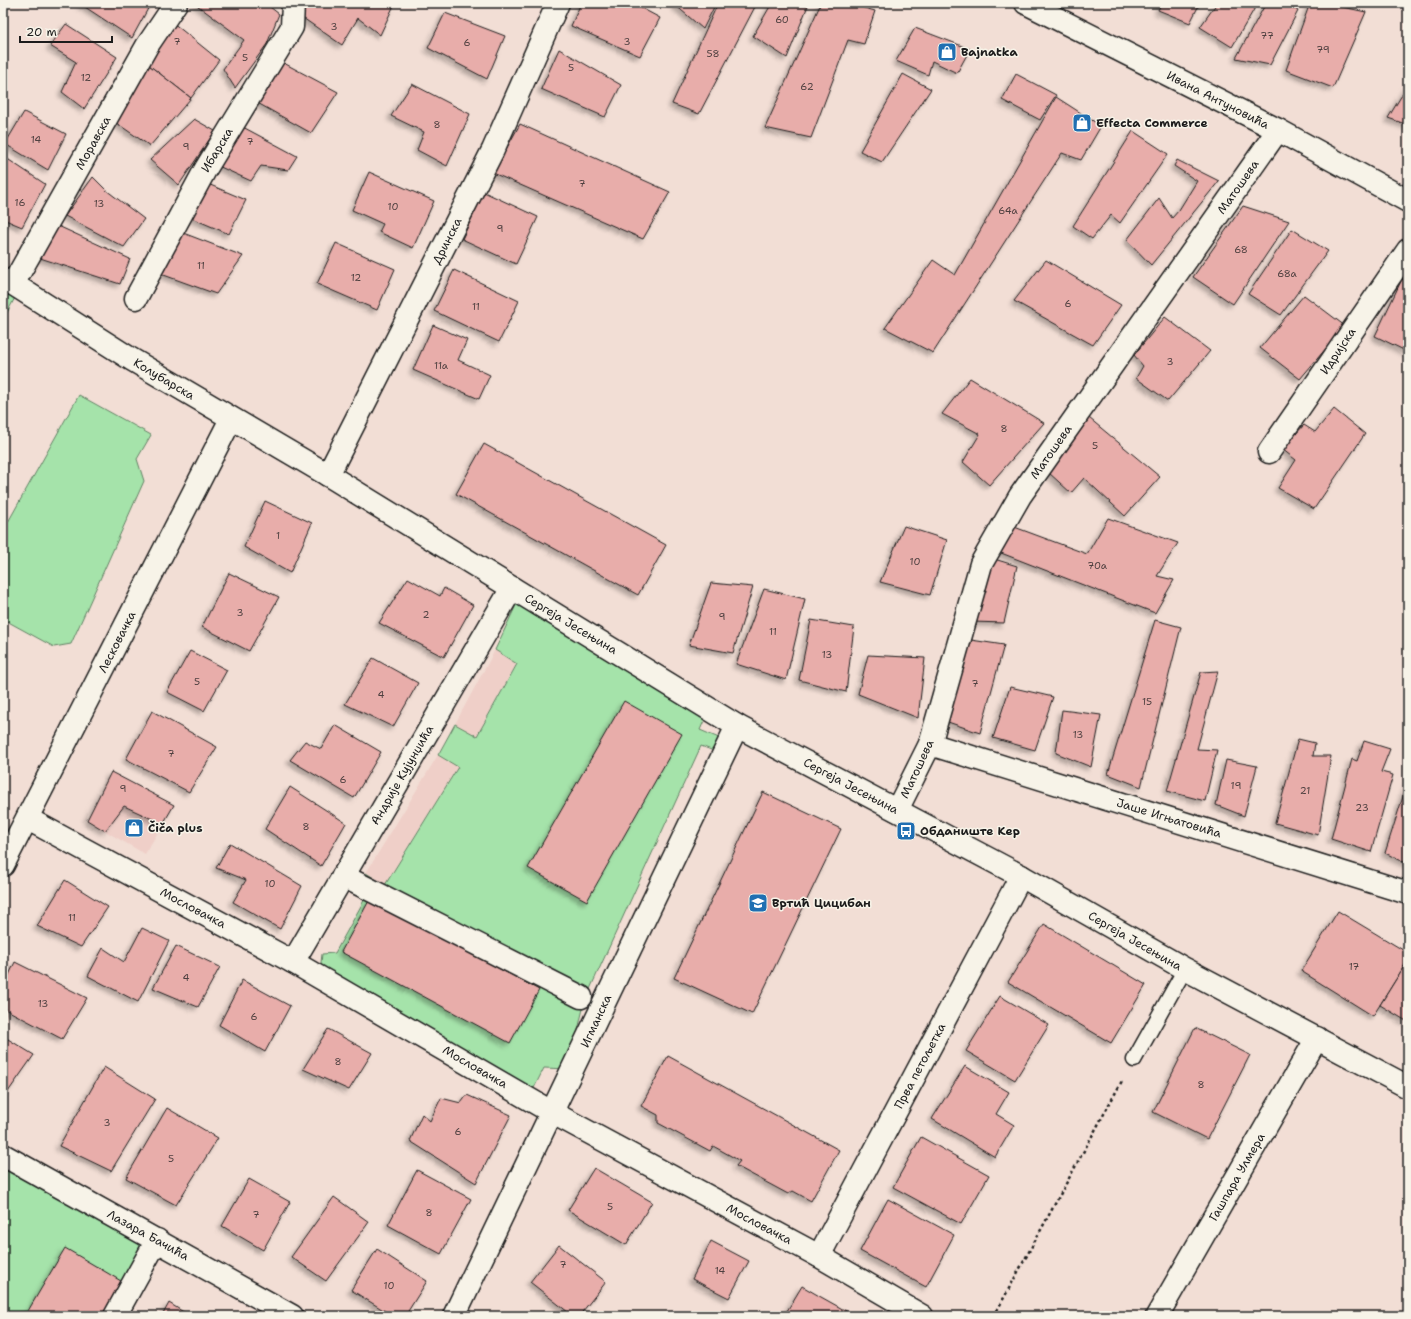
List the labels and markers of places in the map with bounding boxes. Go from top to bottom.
shop icon: Bajnatka [936,41,958,63]
place label: Bajnatka [961,44,1018,60]
shop icon: Effecta Commerce [1071,112,1093,134]
place label: Effecta Commerce [1096,115,1208,131]
shop icon: Čiča plus [123,817,145,839]
place label: Čiča plus [148,820,202,836]
bus stop icon: Обданиште Кер [895,820,917,842]
place label: Обданиште Кер [920,823,1020,839]
school or university icon: Вртић Цицибан [747,892,769,914]
place label: Вртић Цицибан [772,895,871,911]

